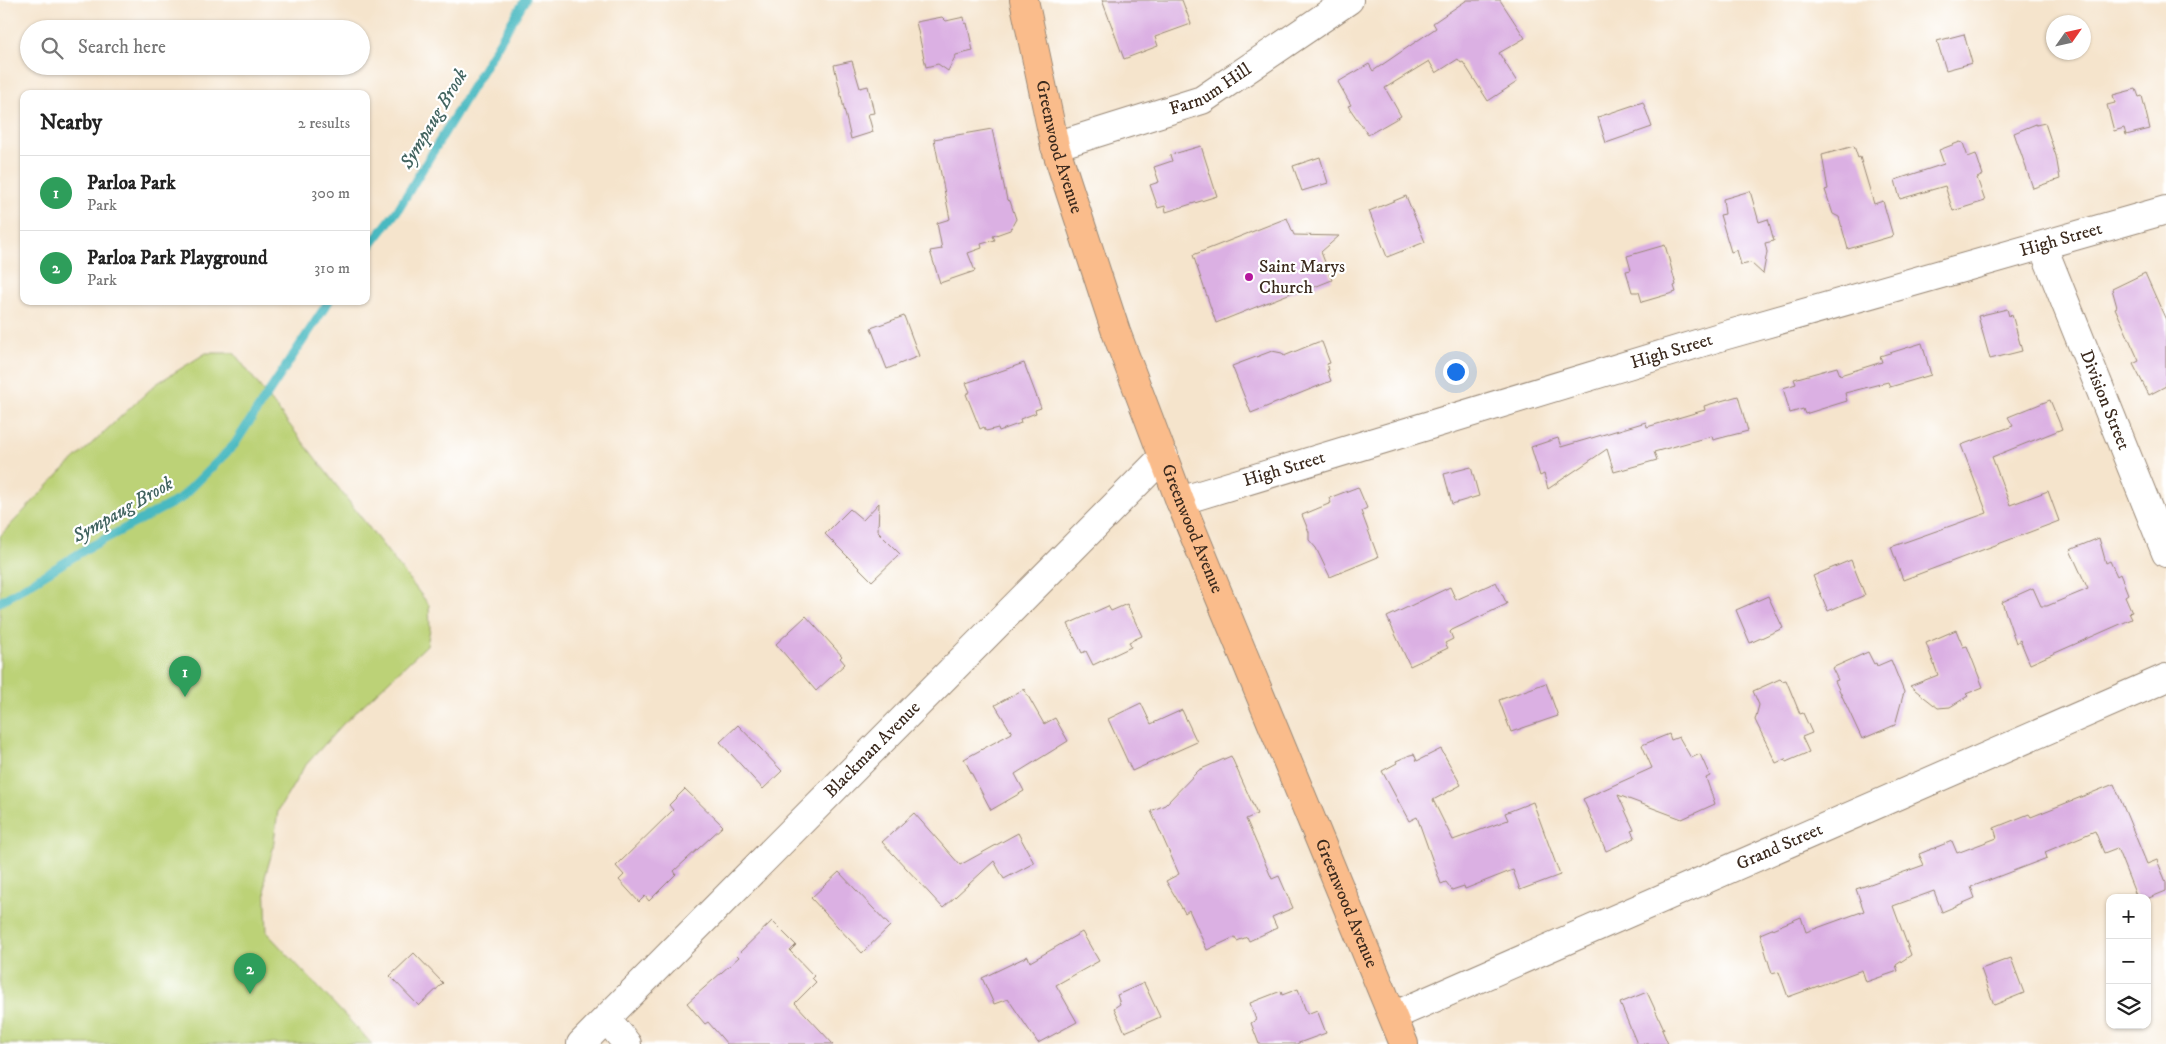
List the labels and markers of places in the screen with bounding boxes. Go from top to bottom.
place label: Saint Marys Church [1259,256,1345,299]
marker: Saint Marys Church [1243,271,1255,283]
pin: 1 [169,656,201,697]
pin: 2 [234,953,266,994]

